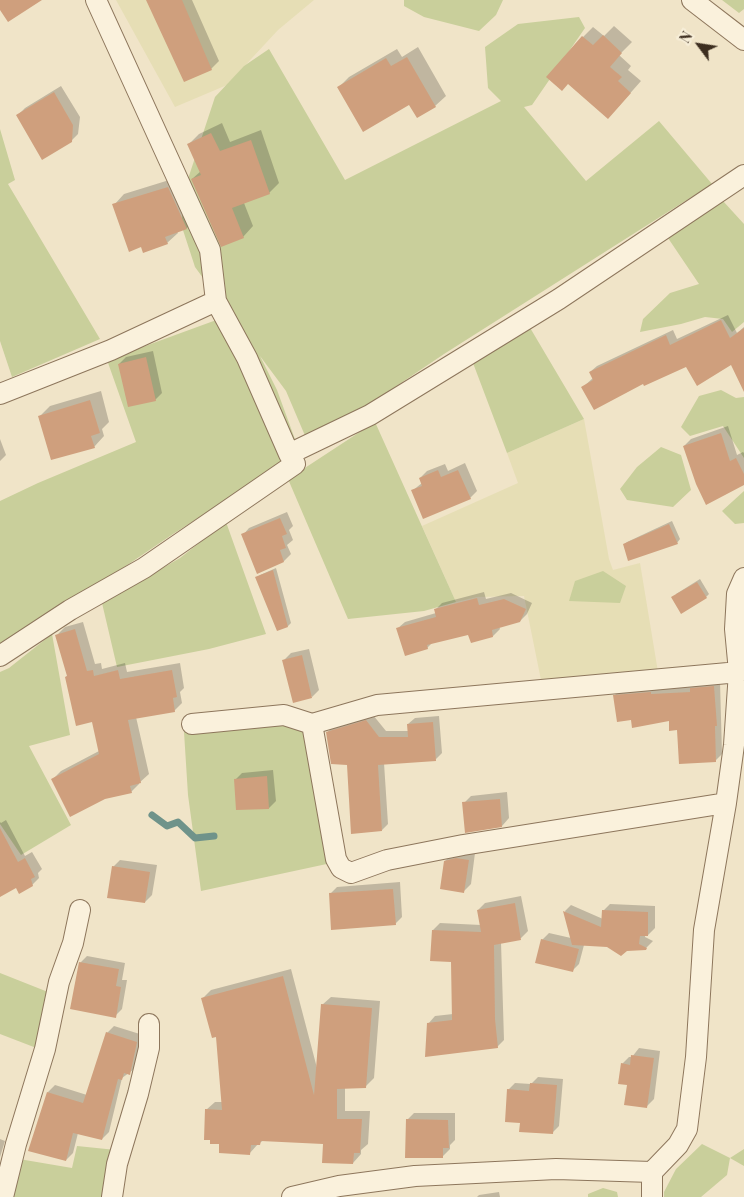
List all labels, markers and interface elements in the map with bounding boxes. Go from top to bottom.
north arrow [674,20,724,70]
text: N [675,28,696,46]

